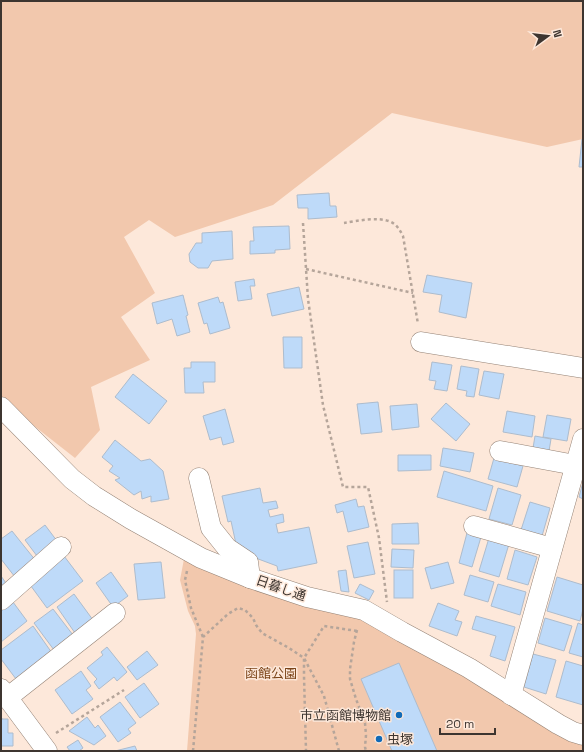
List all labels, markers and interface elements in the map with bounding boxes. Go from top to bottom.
north arrow [528,16,568,56]
text: N [550,28,565,39]
street label: 日暮し通 [254,571,308,605]
park label: 函館公園 [245,665,297,682]
place label: 市立函館博物館 [300,707,391,724]
marker: 市立函館博物館 [394,710,404,720]
scale bar [440,710,495,736]
text: 20 m [446,716,474,732]
place label: 虫塚 [387,731,413,748]
marker: 虫塚 [374,734,384,744]

